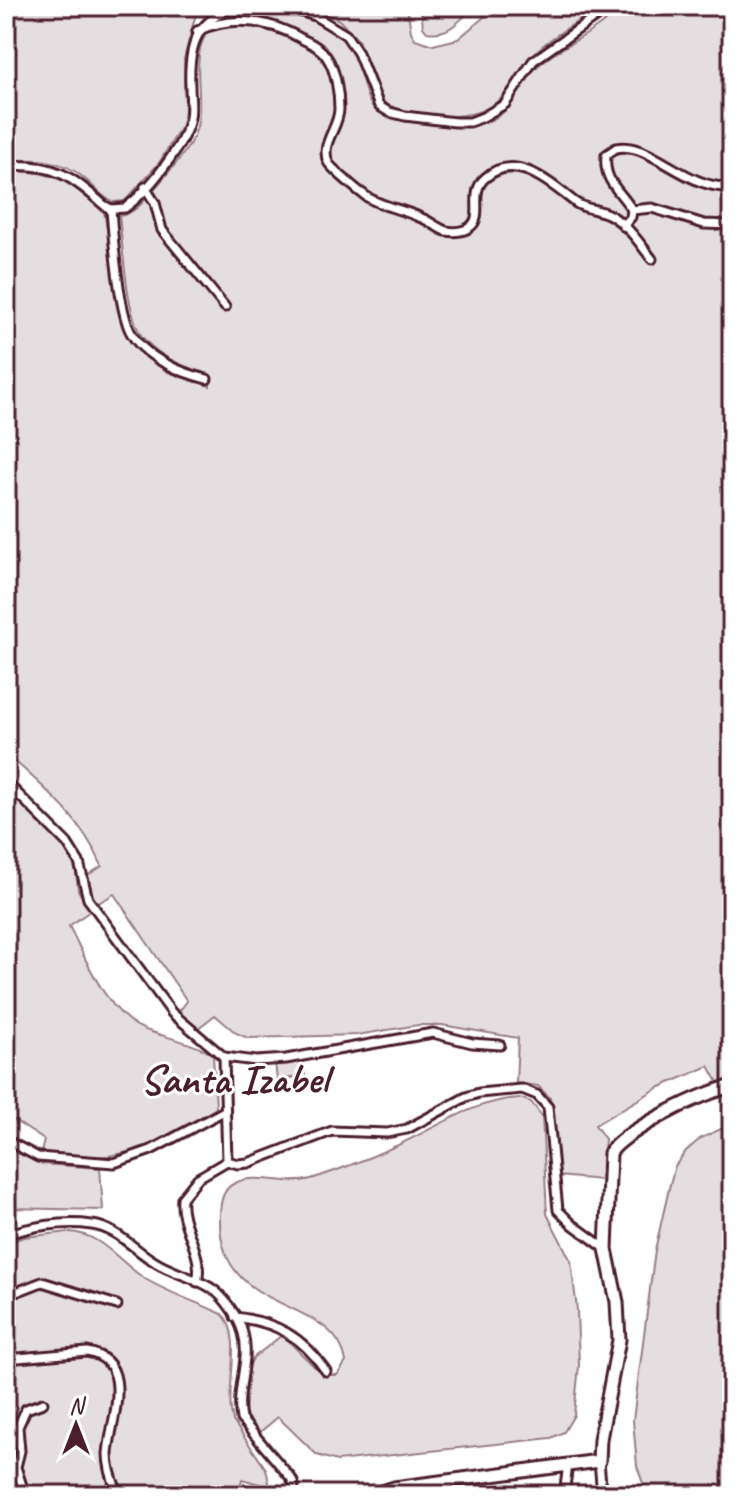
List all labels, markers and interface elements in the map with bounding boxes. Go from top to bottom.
district label: Santa Izabel [140,1053,335,1106]
north arrow [36,1385,116,1465]
text: N [69,1392,86,1420]

